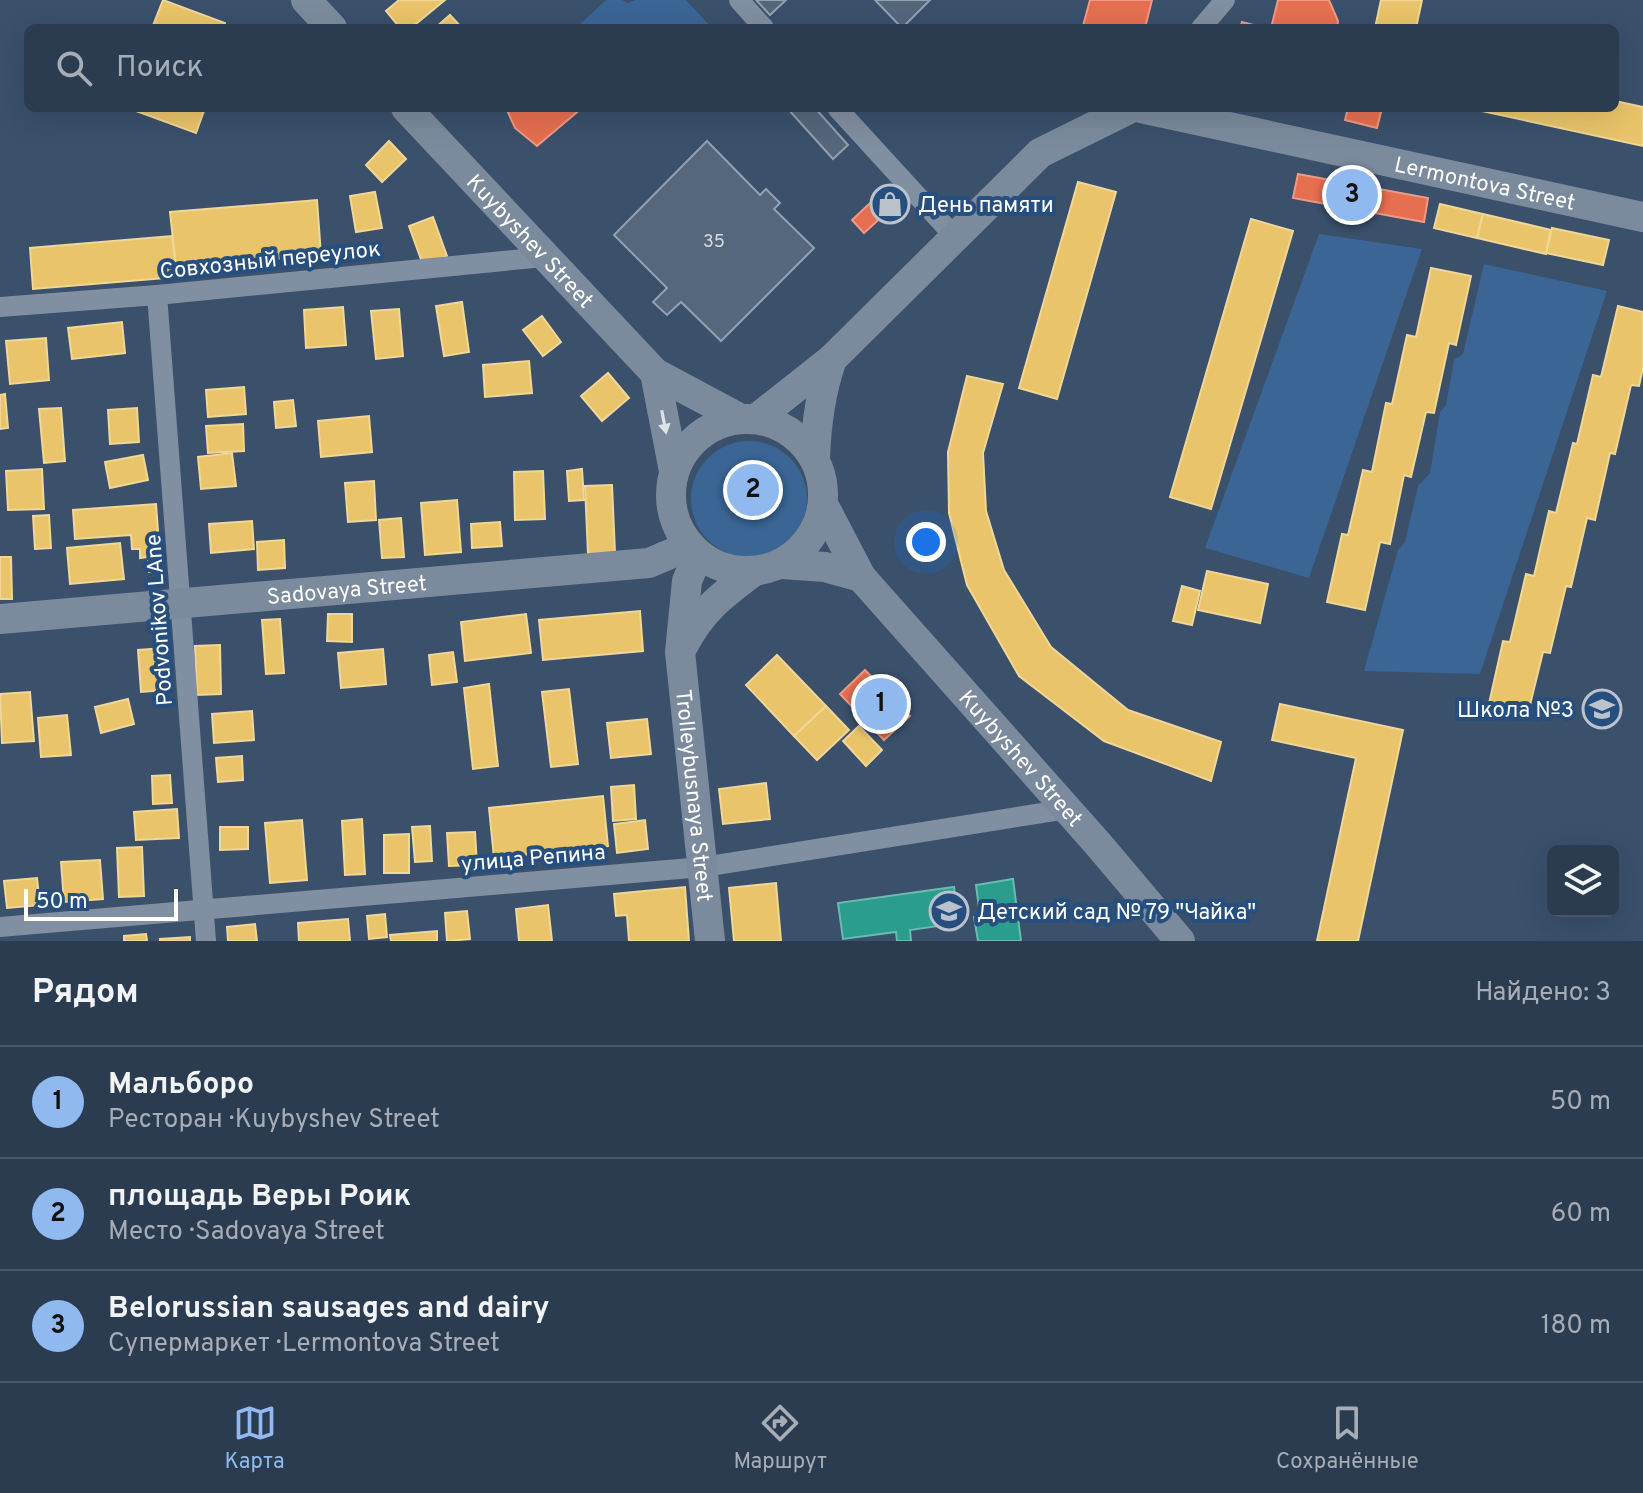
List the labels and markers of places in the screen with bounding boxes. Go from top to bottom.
pin: 3 [1326,165,1378,225]
shop icon: День памяти [869,183,911,225]
place label: День памяти [918,193,1054,220]
pin: 2 [727,460,779,520]
pin: 1 [855,674,907,734]
school or university icon: Школа №3 [1581,688,1623,730]
place label: Школа №3 [1457,698,1574,725]
school or university icon: Детский сад № 79 "Чайка" [928,890,970,932]
place label: Детский сад № 79 "Чайка" [977,900,1256,927]

